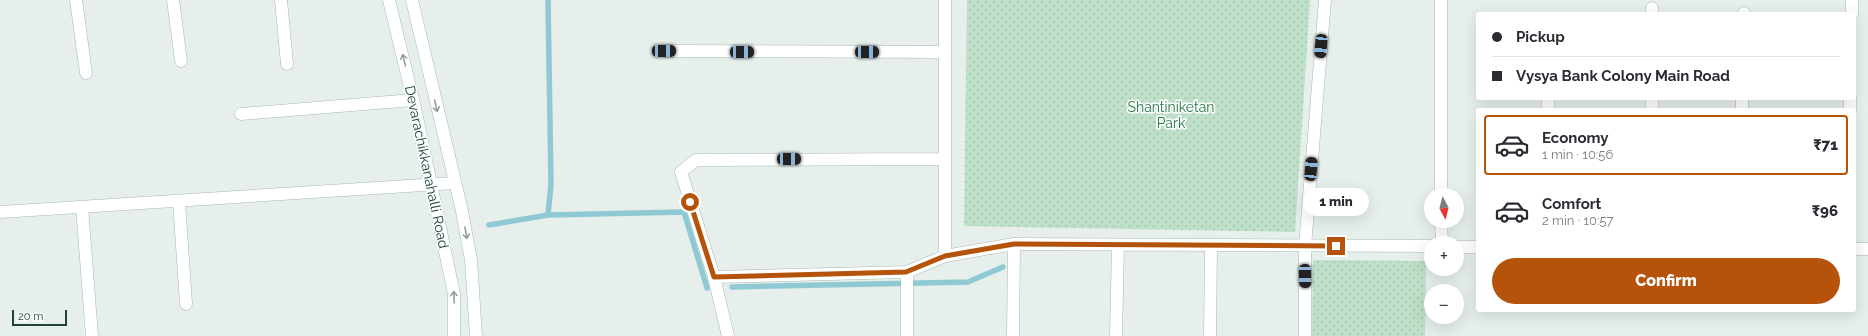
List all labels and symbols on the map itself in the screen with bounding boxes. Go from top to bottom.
car [1314,34,1328,58]
car [652,45,676,57]
car [730,46,754,58]
car [855,46,879,58]
one-way arrow [399,54,407,67]
street label: Devarachikkanahalli Road [402,84,452,250]
one-way arrow [433,99,441,112]
park label: Shantiniketan Park [1127,99,1215,131]
car [777,153,801,165]
car [1304,157,1318,181]
callout: 1 min [1303,188,1369,216]
north arrow [1424,188,1464,228]
route start [681,193,699,211]
one-way arrow [462,226,470,239]
route end [1327,237,1345,255]
car [1299,264,1311,288]
one-way arrow [450,291,458,304]
scale bar [12,308,67,327]

